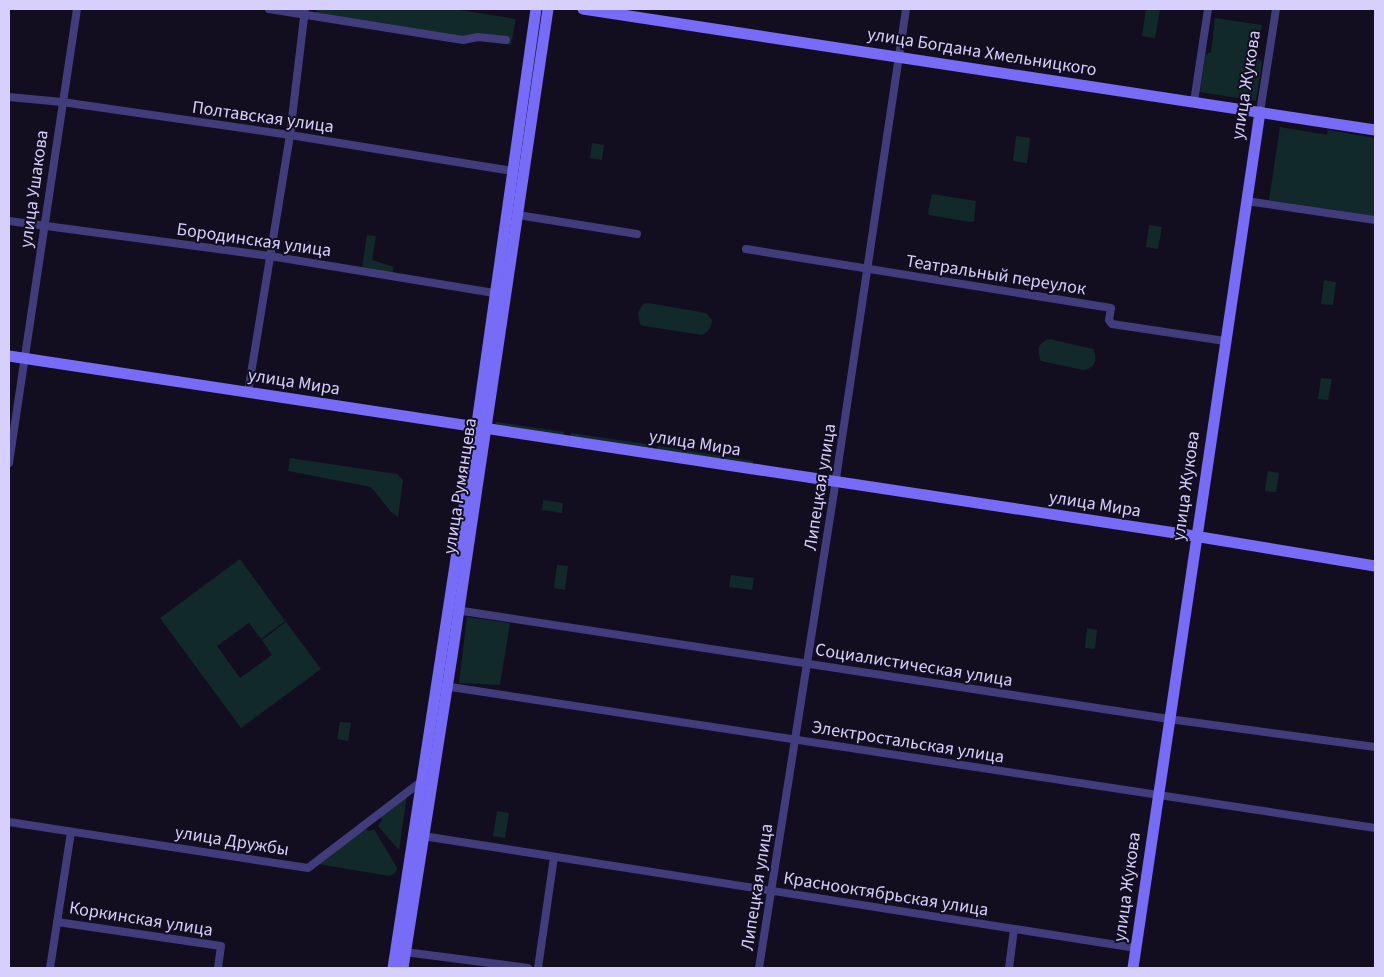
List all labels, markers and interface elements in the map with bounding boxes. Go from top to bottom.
street label: улица Богдана Хмельницкого [865,22,1099,82]
street label: улица Жукова [1225,29,1267,141]
street label: Полтавская улица [190,95,336,139]
street label: улица Ушакова [13,129,55,249]
street label: Бородинская улица [175,217,333,263]
street label: Театральный переулок [904,248,1088,302]
street label: улица Мира [246,362,342,402]
street label: улица Румянцева [437,416,483,556]
street label: Липецкая улица [798,422,842,552]
street label: улица Мира [647,423,743,463]
street label: улица Жукова [1166,430,1206,542]
street label: улица Мира [1047,484,1143,524]
street label: Социалистическая улица [813,637,1015,693]
street label: Электростальская улица [810,714,1006,770]
street label: улица Дружбы [173,820,291,862]
street label: Липецкая улица [735,822,779,952]
street label: улица Жукова [1107,831,1147,943]
street label: Краснооктябрьская улица [782,865,990,923]
street label: Коркинская улица [67,895,215,943]

